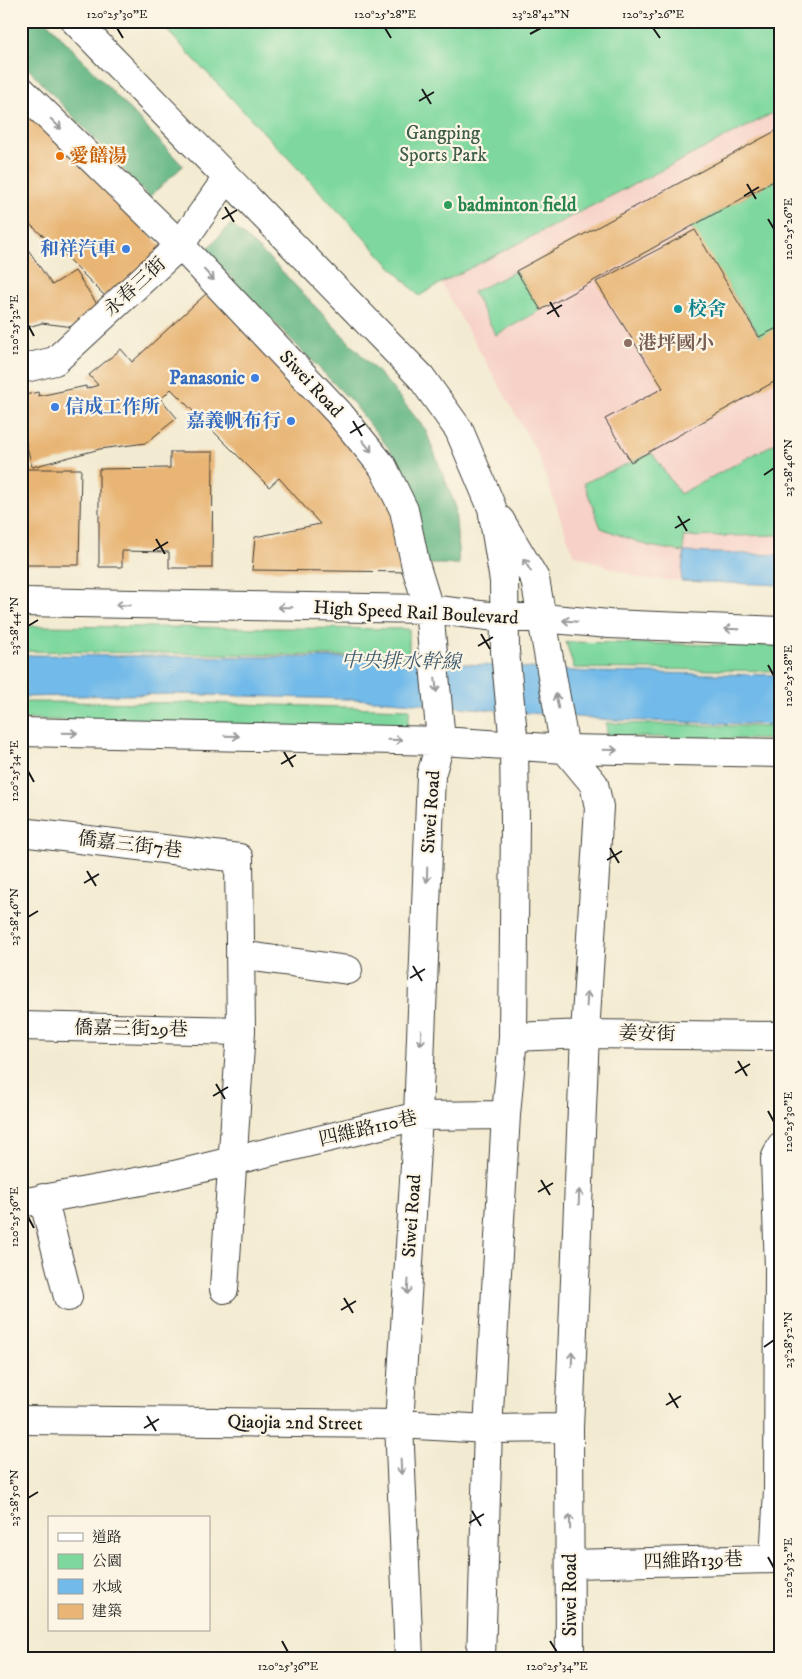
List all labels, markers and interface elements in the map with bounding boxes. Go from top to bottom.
text: 120°25'30"E [87,7,148,22]
text: 120°25'28"E [354,7,416,22]
text: 23°28'42"N [512,7,570,22]
text: 120°25'26"E [622,7,685,22]
one-way arrow [50,118,62,130]
park label: Gangping Sports Park [399,122,487,167]
place label: 愛饍湯 [70,145,127,168]
marker: 愛饍湯 [54,150,66,162]
place label: badminton field [457,194,577,217]
text: 120°25'26"E [781,197,796,260]
marker: badminton field [442,199,454,211]
place label: 和祥汽車 [40,238,116,261]
marker: 和祥汽車 [120,243,132,255]
street label: 永春三街 [99,253,171,321]
one-way arrow [203,269,215,282]
text: 120°25'32"E [7,294,22,355]
place label: 校舍 [688,298,726,321]
marker: 校舍 [672,303,684,315]
place label: 港坪國小 [638,332,714,355]
marker: 港坪國小 [622,337,634,349]
street label: Siwei Road [274,346,348,423]
place label: Panasonic [169,367,245,390]
marker: Panasonic [249,372,261,384]
place label: 信成工作所 [65,396,160,419]
marker: 信成工作所 [49,401,61,413]
place label: 嘉義帆布行 [186,410,281,433]
marker: 嘉義帆布行 [285,415,297,427]
text: 23°28'46"N [781,439,796,497]
one-way arrow [361,440,372,453]
one-way arrow [521,559,531,573]
text: 23°28'44"N [7,596,22,655]
street label: High Speed Rail Boulevard [313,596,520,630]
one-way arrow [115,600,132,610]
one-way arrow [278,602,294,612]
one-way arrow [562,616,578,626]
one-way arrow [724,625,740,634]
text: 120°25'28"E [781,645,796,707]
water label: 中央排水幹線 [341,648,463,676]
one-way arrow [431,677,441,693]
one-way arrow [551,693,561,709]
one-way arrow [62,728,78,738]
one-way arrow [224,731,240,741]
one-way arrow [387,735,403,744]
text: 120°25'34"E [7,740,22,802]
one-way arrow [601,745,617,755]
street label: Siwei Road [417,769,445,854]
street label: 僑嘉三街7巷 [76,827,184,863]
one-way arrow [422,866,432,883]
text: 23°28'46"N [7,888,22,946]
one-way arrow [583,992,592,1008]
street label: 僑嘉三街29巷 [74,1017,188,1041]
street label: 姜安街 [618,1022,676,1046]
one-way arrow [417,1029,426,1045]
text: 120°25'30"E [781,1091,796,1152]
street label: 四維路110巷 [317,1107,419,1151]
street label: Siwei Road [398,1173,426,1258]
text: 120°25'36"E [7,1186,22,1247]
one-way arrow [574,1189,583,1205]
one-way arrow [403,1279,412,1295]
text: 23°28'52"N [781,1311,796,1368]
one-way arrow [567,1351,577,1368]
street label: Qiaojia 2nd Street [227,1410,363,1436]
one-way arrow [396,1459,405,1475]
text: 23°28'50"N [7,1469,22,1527]
one-way arrow [565,1514,575,1530]
legend [48,1516,210,1632]
text: 道路 [92,1528,122,1547]
text: 120°25'32"E [781,1537,796,1598]
street label: 四維路139巷 [643,1548,743,1574]
text: 公園 [92,1552,122,1571]
street label: Siwei Road [559,1553,582,1637]
text: 水域 [92,1578,122,1597]
text: 建築 [92,1602,122,1621]
text: 120°25'36"E [258,1659,319,1674]
text: 120°25'34"E [526,1659,588,1674]

